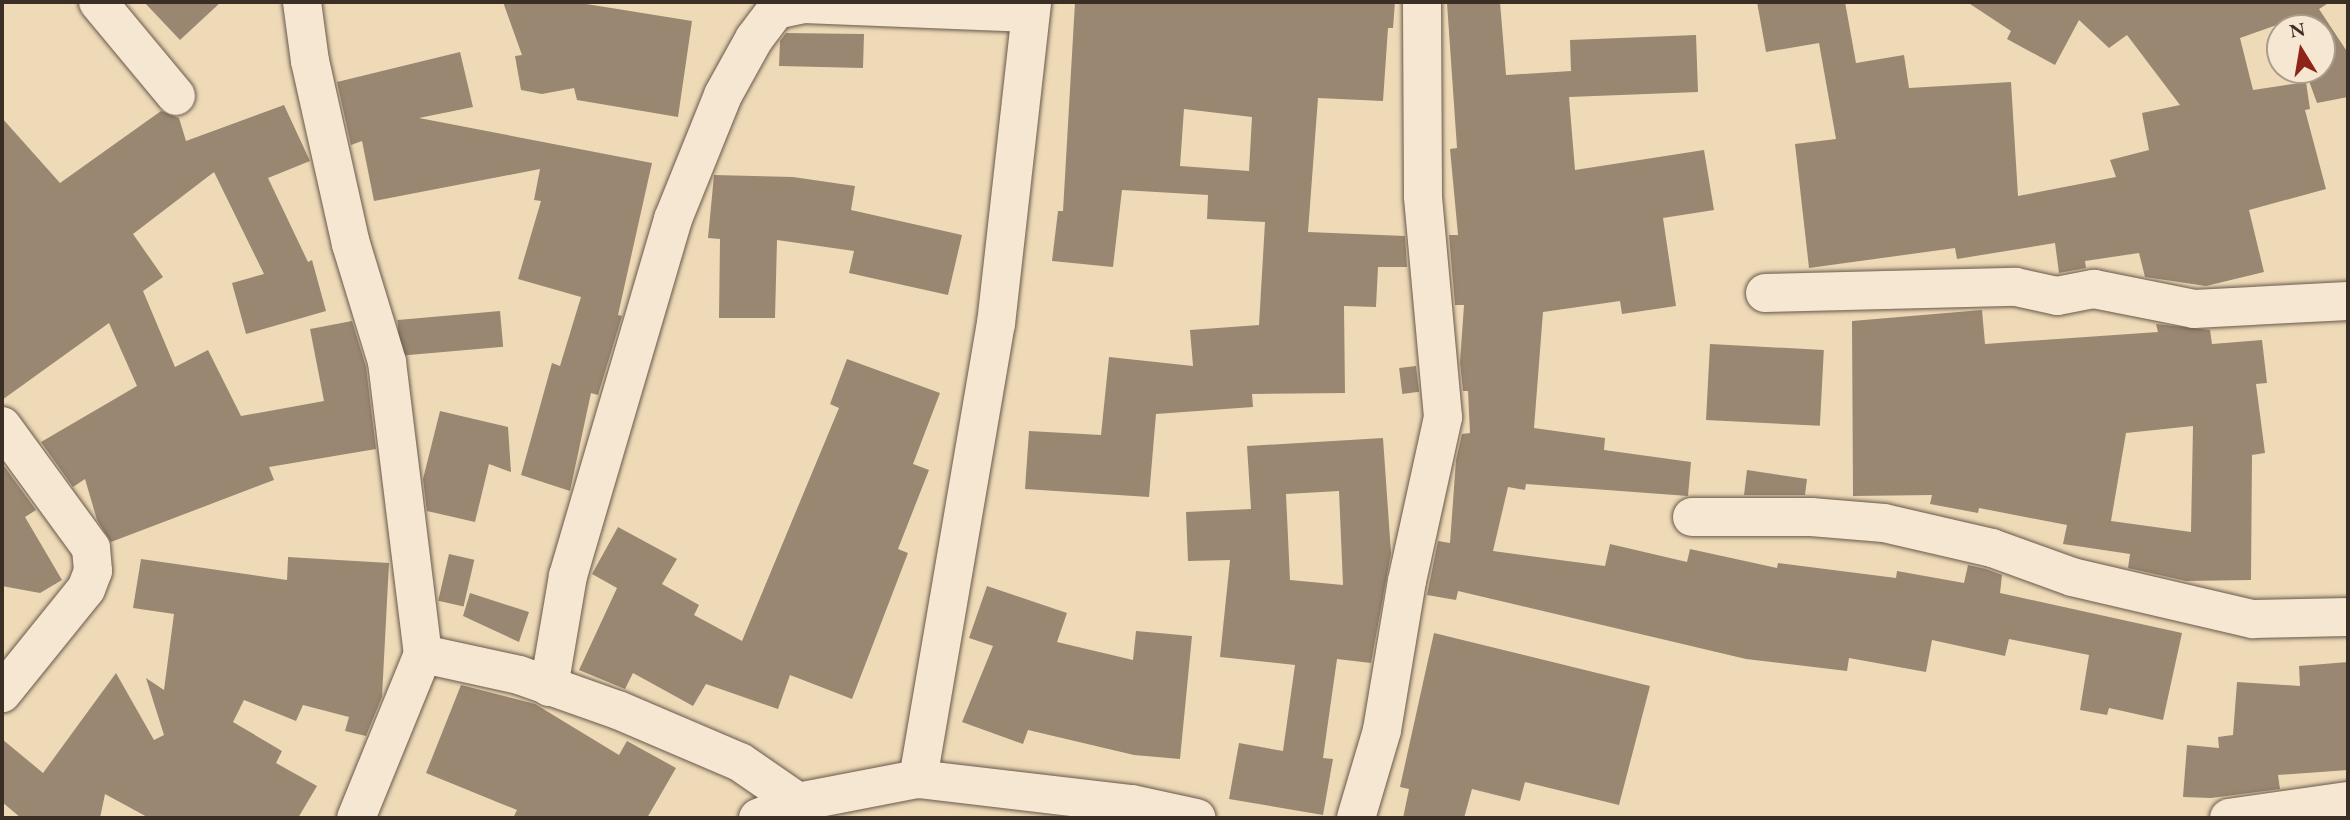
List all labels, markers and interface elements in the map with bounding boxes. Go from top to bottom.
north arrow [2266,14,2336,84]
text: N [2287,16,2307,44]

